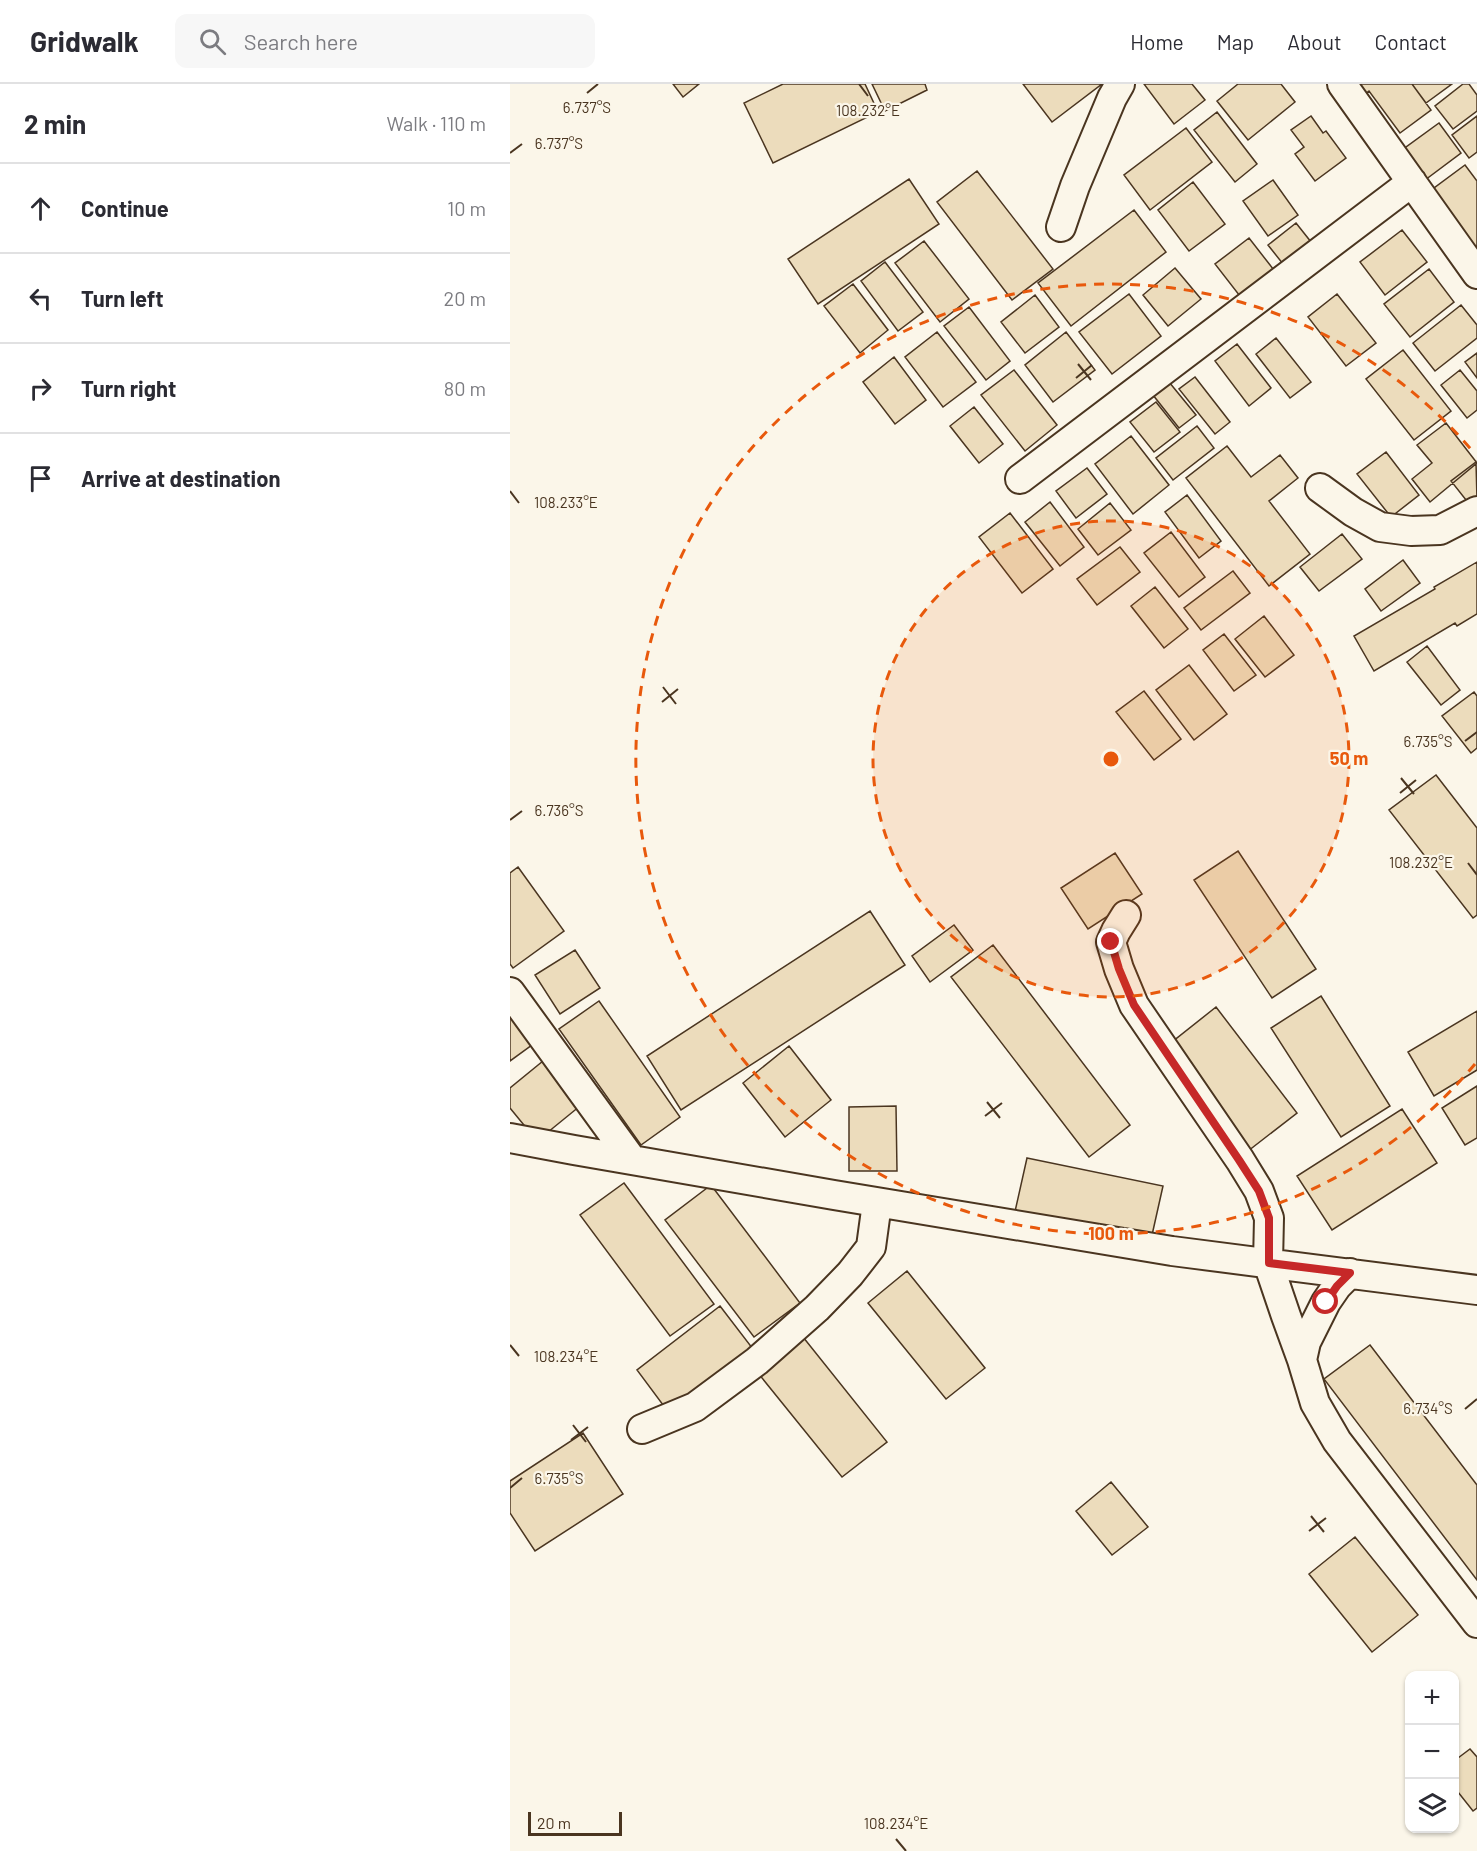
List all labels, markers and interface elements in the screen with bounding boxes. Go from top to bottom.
search box [175,14,595,68]
text: Gridwalk [30,24,139,58]
icon: search [196,25,229,58]
text: Search here [244,28,358,54]
text: Home [1130,29,1184,54]
text: Map [1217,29,1254,54]
text: About [1287,29,1342,54]
text: Contact [1375,29,1447,54]
text: 6.737°S [563,98,611,116]
text: 108.232°E [836,101,900,119]
text: 2 min [24,108,86,139]
text: Walk · 110 m [386,111,486,135]
text: 6.737°S [535,134,583,152]
icon: ahead [24,192,57,225]
text: Continue [81,195,169,221]
text: 10 m [447,196,486,220]
icon: left [24,282,57,315]
text: Turn left [81,285,164,311]
text: 20 m [443,286,486,310]
icon: right [24,372,57,405]
text: Turn right [81,375,176,401]
text: 80 m [444,376,486,400]
icon: arrive [24,462,57,495]
text: Arrive at destination [81,465,280,491]
text: 108.233°E [534,493,598,511]
text: 6.735°S [1404,732,1452,750]
text: 50 m [1330,747,1368,769]
centre of rings [1101,749,1121,769]
text: 6.736°S [535,801,583,819]
text: 108.232°E [1389,853,1453,871]
route end [1097,928,1123,954]
text: 100 m [1088,1222,1134,1244]
route start [1312,1288,1338,1314]
text: 108.234°E [534,1347,598,1365]
text: 6.734°S [1403,1399,1453,1417]
text: 6.735°S [535,1469,583,1487]
map controls [1405,1671,1459,1833]
button: + [1405,1671,1459,1725]
button: − [1405,1725,1459,1779]
button: layers [1405,1779,1459,1833]
scale bar [528,1809,622,1836]
text: 20 m [537,1813,571,1832]
text: 108.234°E [864,1814,928,1832]

